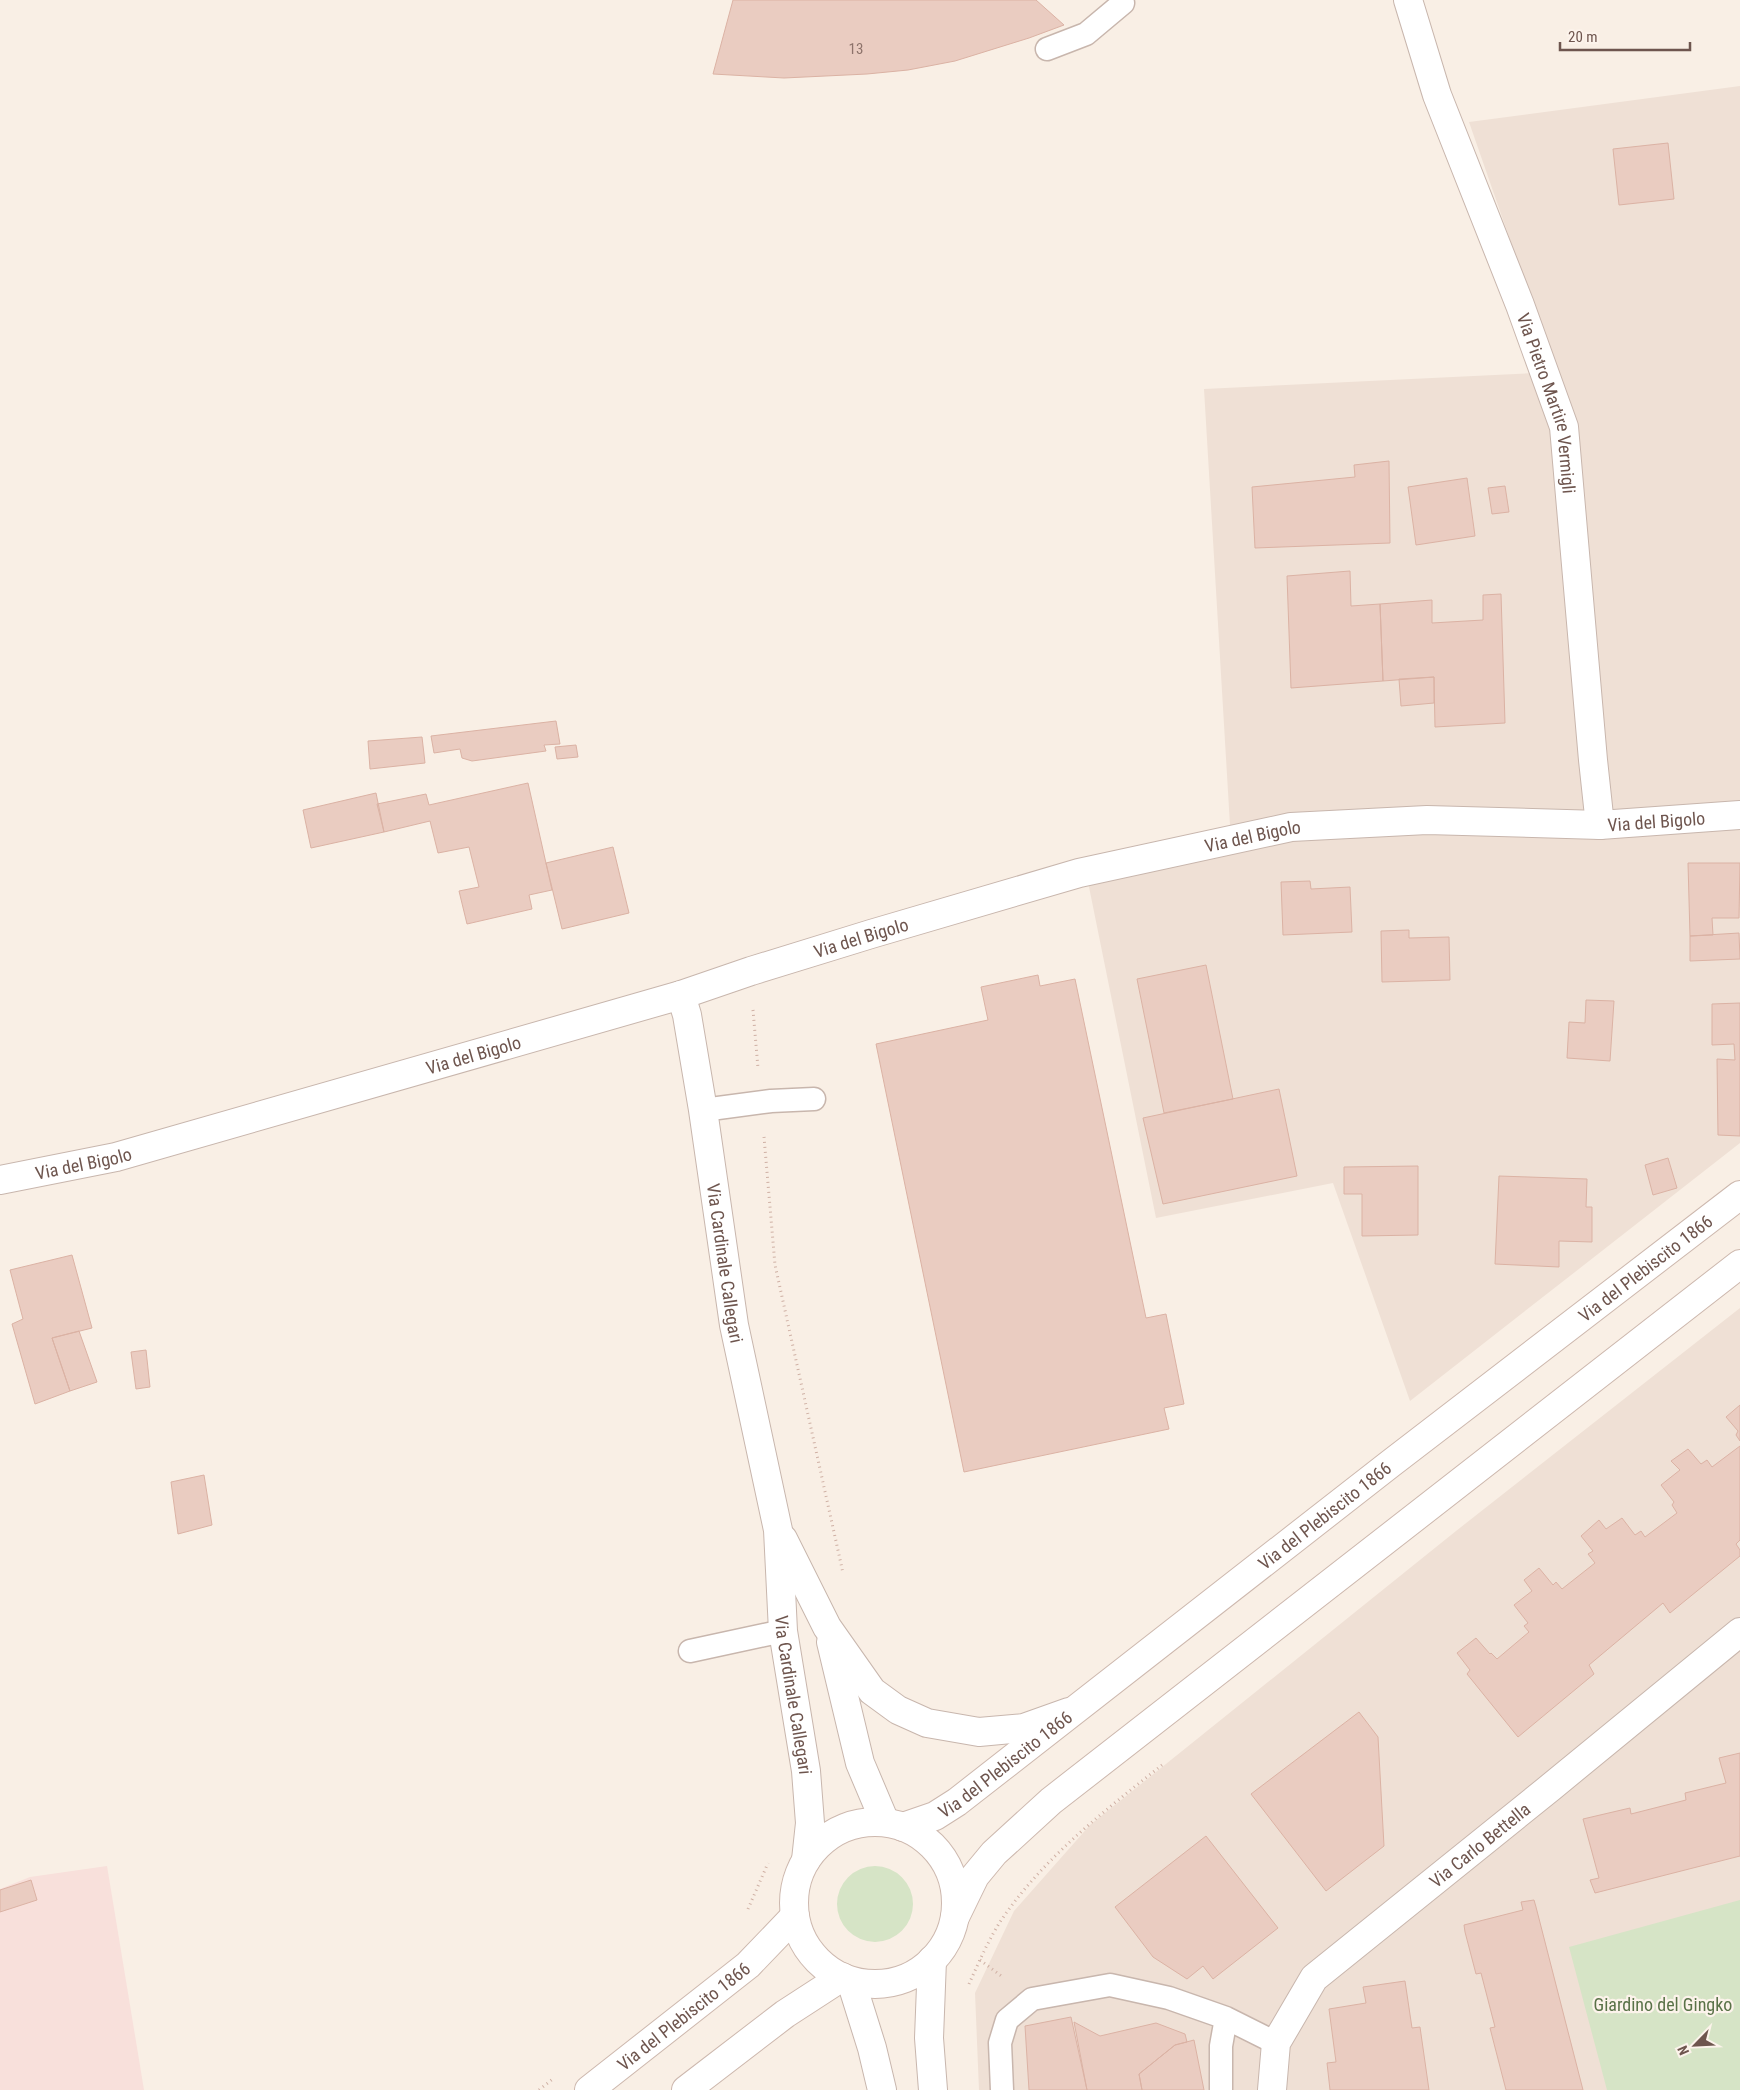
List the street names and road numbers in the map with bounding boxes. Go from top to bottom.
street label: Via Pietro Martire Vermigli [1513,310,1580,495]
street label: Via del Bigolo [1607,807,1706,835]
street label: Via del Bigolo [1203,816,1301,856]
street label: Via del Bigolo [811,913,911,962]
street label: Via del Bigolo [423,1031,523,1078]
street label: Via del Bigolo [33,1143,134,1183]
street label: Via Cardinale Callegari [703,1182,748,1345]
street label: Via del Plebiscito 1866 [1574,1210,1716,1326]
street label: Via del Plebiscito 1866 [1254,1457,1395,1574]
street label: Via Cardinale Callegari [772,1615,817,1775]
street label: Via del Plebiscito 1866 [934,1706,1076,1822]
street label: Via Carlo Bettella [1425,1798,1534,1891]
street label: Via del Plebiscito 1866 [613,1957,754,2074]

